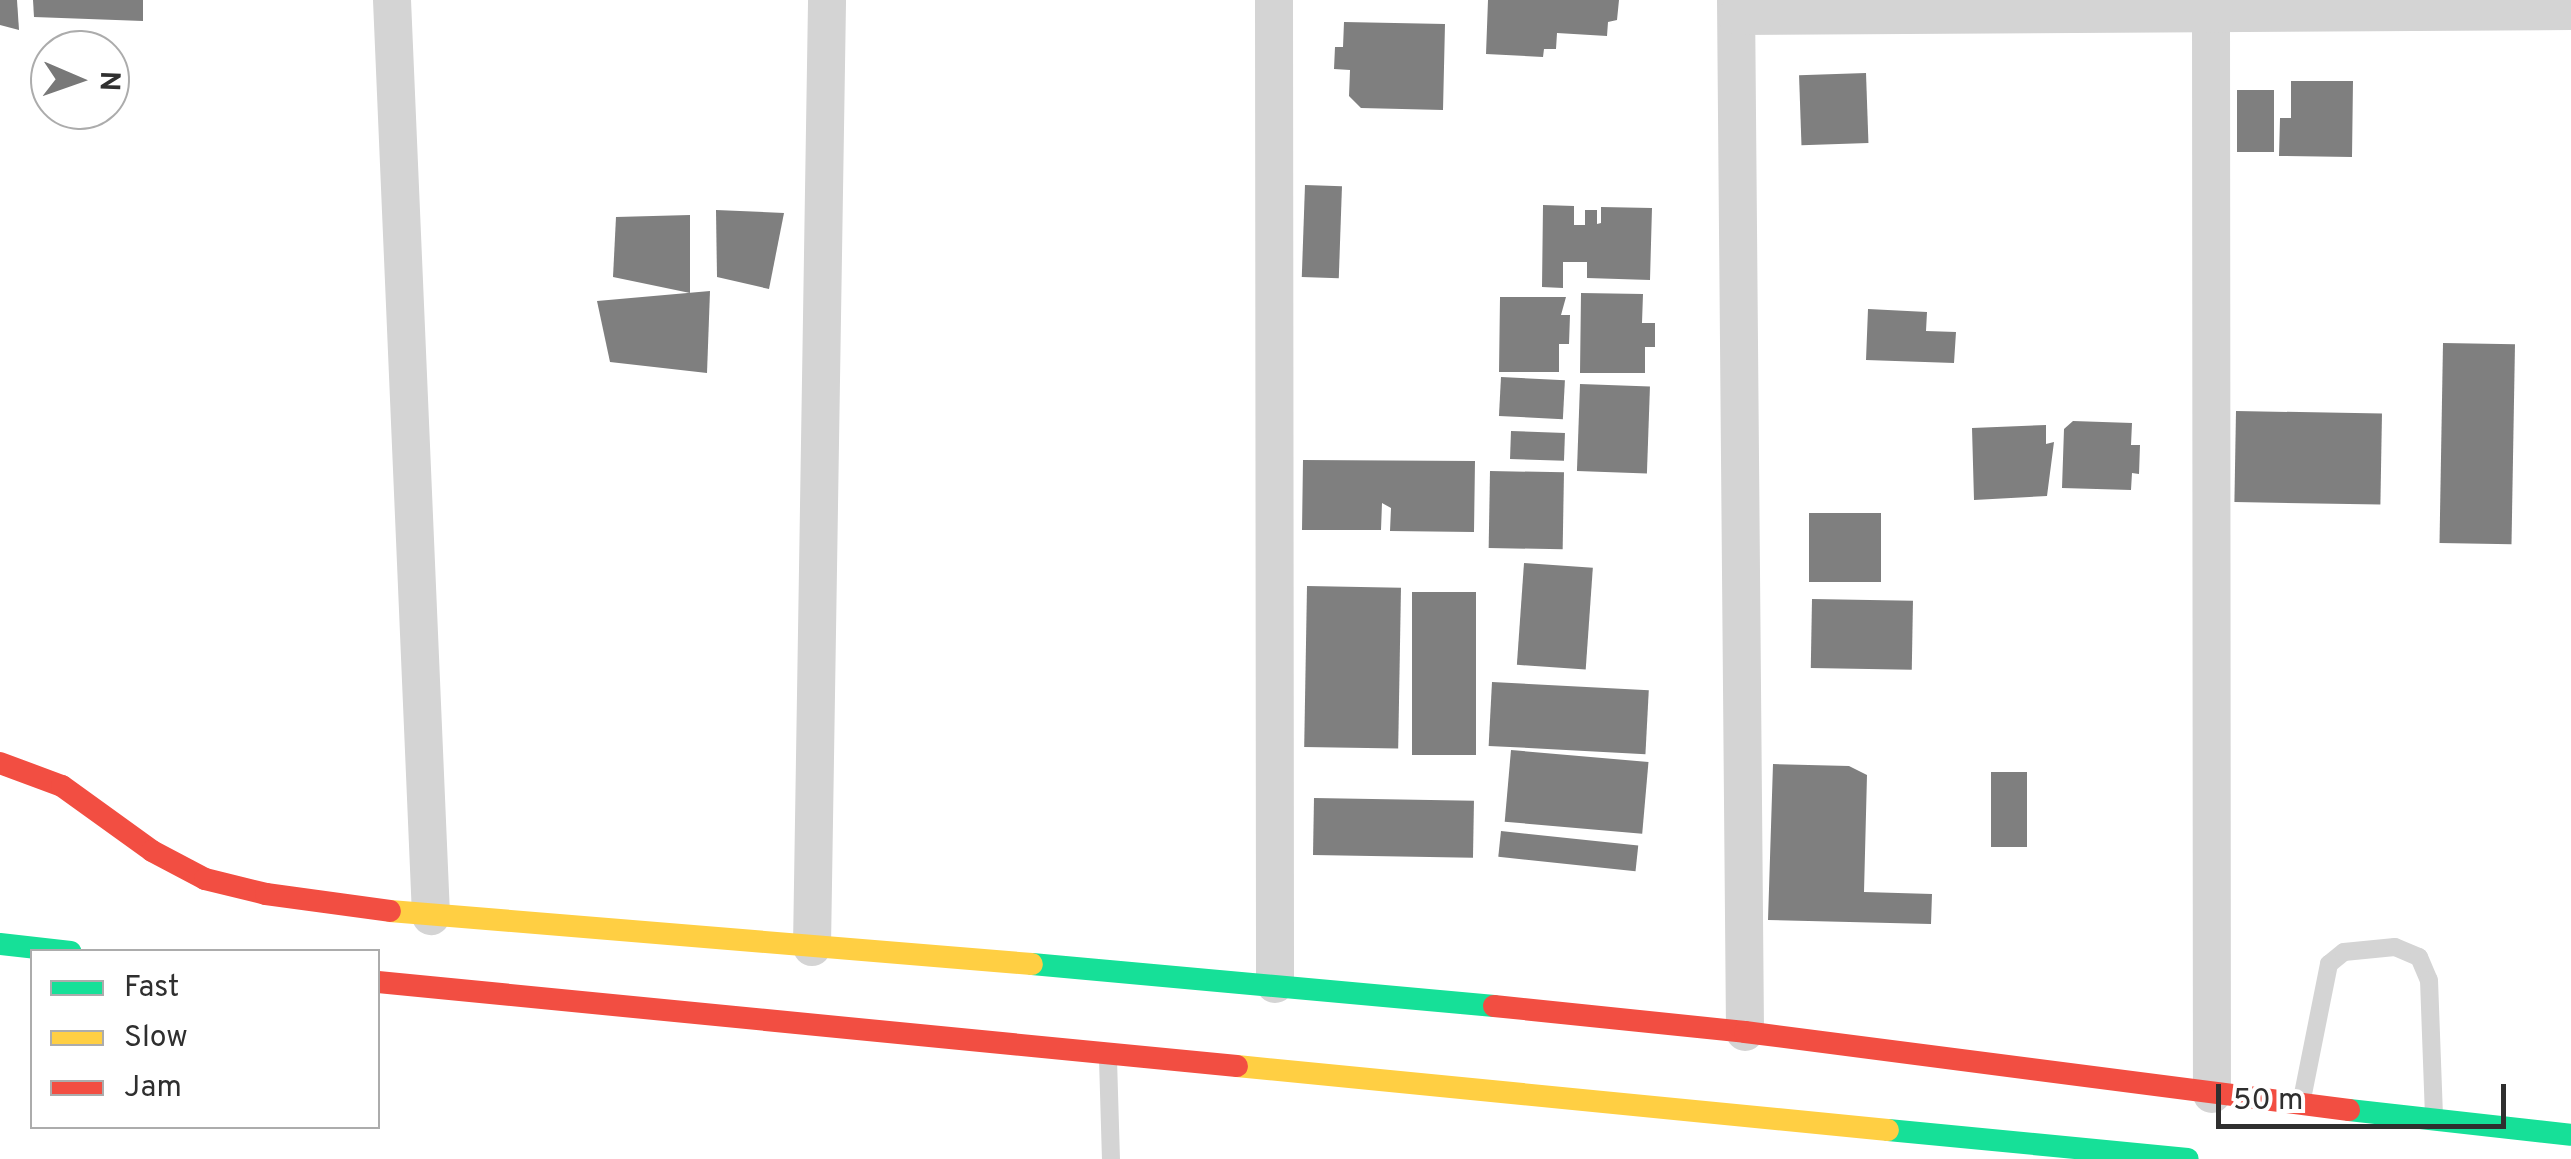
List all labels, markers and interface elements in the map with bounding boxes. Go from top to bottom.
north arrow [30,30,130,130]
text: N [90,70,126,92]
legend [30,949,380,1129]
text: Fast [124,970,179,1007]
text: Slow [124,1020,188,1057]
scale bar [2221,1064,2511,1126]
text: Jam [124,1070,182,1107]
text: 50 m [2233,1083,2303,1120]

